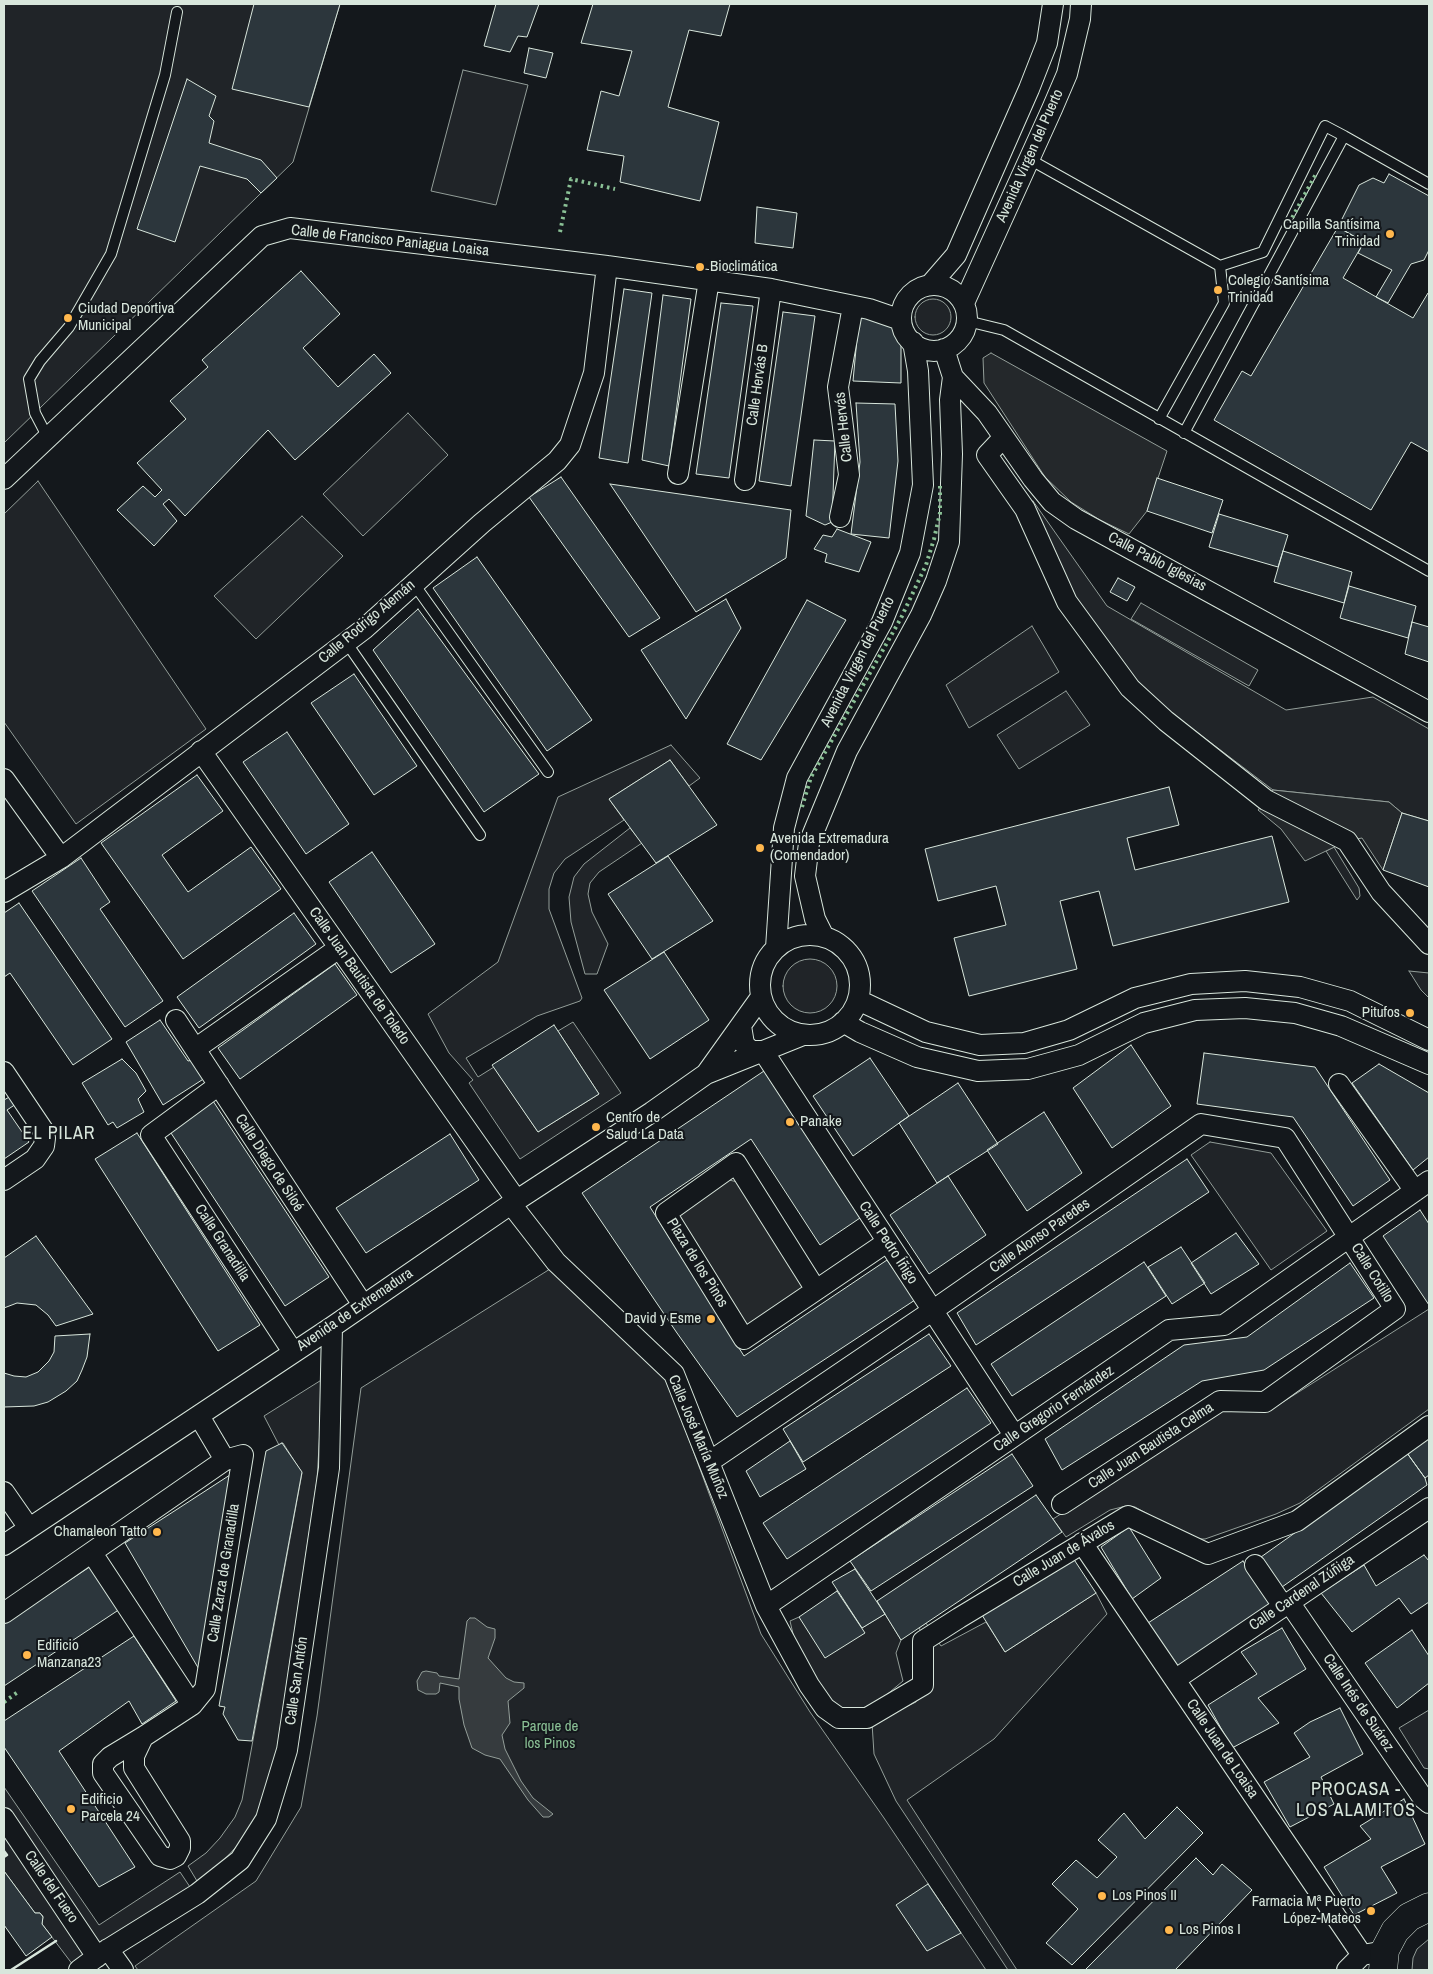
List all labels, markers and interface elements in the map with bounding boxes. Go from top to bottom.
street label: Avenida Virgen del Puerto [993,87,1067,225]
place label: Capilla Santísima Trinidad [1283,216,1380,251]
street label: Calle de Francisco Paniagua Loaisa [290,222,490,260]
marker: Capilla Santísima Trinidad [1384,228,1396,240]
place label: Bioclimática [710,258,778,276]
marker: Bioclimática [694,261,706,273]
place label: Colegio Santísima Trinidad [1228,272,1329,307]
marker: Colegio Santísima Trinidad [1212,284,1224,296]
place label: Ciudad Deportiva Municipal [78,300,174,335]
marker: Ciudad Deportiva Municipal [62,312,74,324]
street label: Calle Hervás B [743,343,773,427]
street label: Calle Hervás [831,391,857,463]
street label: Calle Pablo Iglesias [1105,529,1209,595]
street label: Calle Rodrigo Alemán [315,576,419,668]
street label: Avenida Virgen del Puerto [817,594,899,730]
place label: Avenida Extremadura (Comendador) [770,830,889,865]
marker: Avenida Extremadura (Comendador) [754,842,766,854]
street label: Calle Juan Bautista de Toledo [305,904,413,1048]
place label: Pitufos [1362,1004,1400,1022]
marker: Pitufos [1404,1007,1416,1019]
place label: Centro de Salud La Data [606,1109,684,1144]
street label: Calle Diego de Siloé [231,1111,307,1215]
place label: Panake [800,1113,842,1131]
marker: Panake [784,1116,796,1128]
marker: Centro de Salud La Data [590,1121,602,1133]
district label: EL PILAR [22,1123,96,1145]
street label: Calle Alonso Paredes [986,1195,1094,1277]
street label: Calle Pedro Íñigo [855,1198,921,1288]
street label: Calle Granadilla [190,1201,254,1285]
street label: Plaza de los Pinos [662,1215,732,1311]
street label: Calle Cotillo [1347,1240,1397,1306]
street label: Avenida de Extremadura [294,1265,416,1355]
place label: David y Esme [624,1310,701,1328]
marker: David y Esme [705,1313,717,1325]
street label: Calle Gregorio Fernández [990,1362,1118,1456]
street label: Calle José María Muñoz [664,1372,732,1502]
street label: Calle Juan Bautista Celma [1085,1399,1217,1493]
street label: Calle Zarza de Granadilla [204,1502,244,1644]
street label: Calle Juan de Ávalos [1010,1517,1118,1591]
place label: Chamaleon Tatto [54,1523,147,1541]
marker: Chamaleon Tatto [151,1526,163,1538]
street label: Calle Cardenal Zúñiga [1246,1551,1358,1635]
street label: Calle San Antón [282,1636,312,1726]
place label: Edificio Manzana23 [37,1637,101,1672]
marker: Edificio Manzana23 [21,1649,33,1661]
street label: Calle Inés de Suárez [1319,1651,1397,1755]
street label: Calle Juan de Loaisa [1182,1696,1262,1802]
park label: Parque de los Pinos [522,1718,578,1753]
district label: PROCASA - LOS ALAMITOS [1294,1779,1418,1822]
place label: Edificio Parcela 24 [81,1791,140,1826]
marker: Edificio Parcela 24 [65,1803,77,1815]
street label: Calle del Fuero [20,1847,82,1927]
place label: Los Pinos II [1112,1887,1177,1905]
marker: Los Pinos II [1096,1890,1108,1902]
place label: Farmacia Mª Puerto López-Mateos [1252,1893,1361,1928]
marker: Farmacia Mª Puerto López-Mateos [1365,1905,1377,1917]
place label: Los Pinos I [1179,1921,1241,1939]
marker: Los Pinos I [1163,1924,1175,1936]

